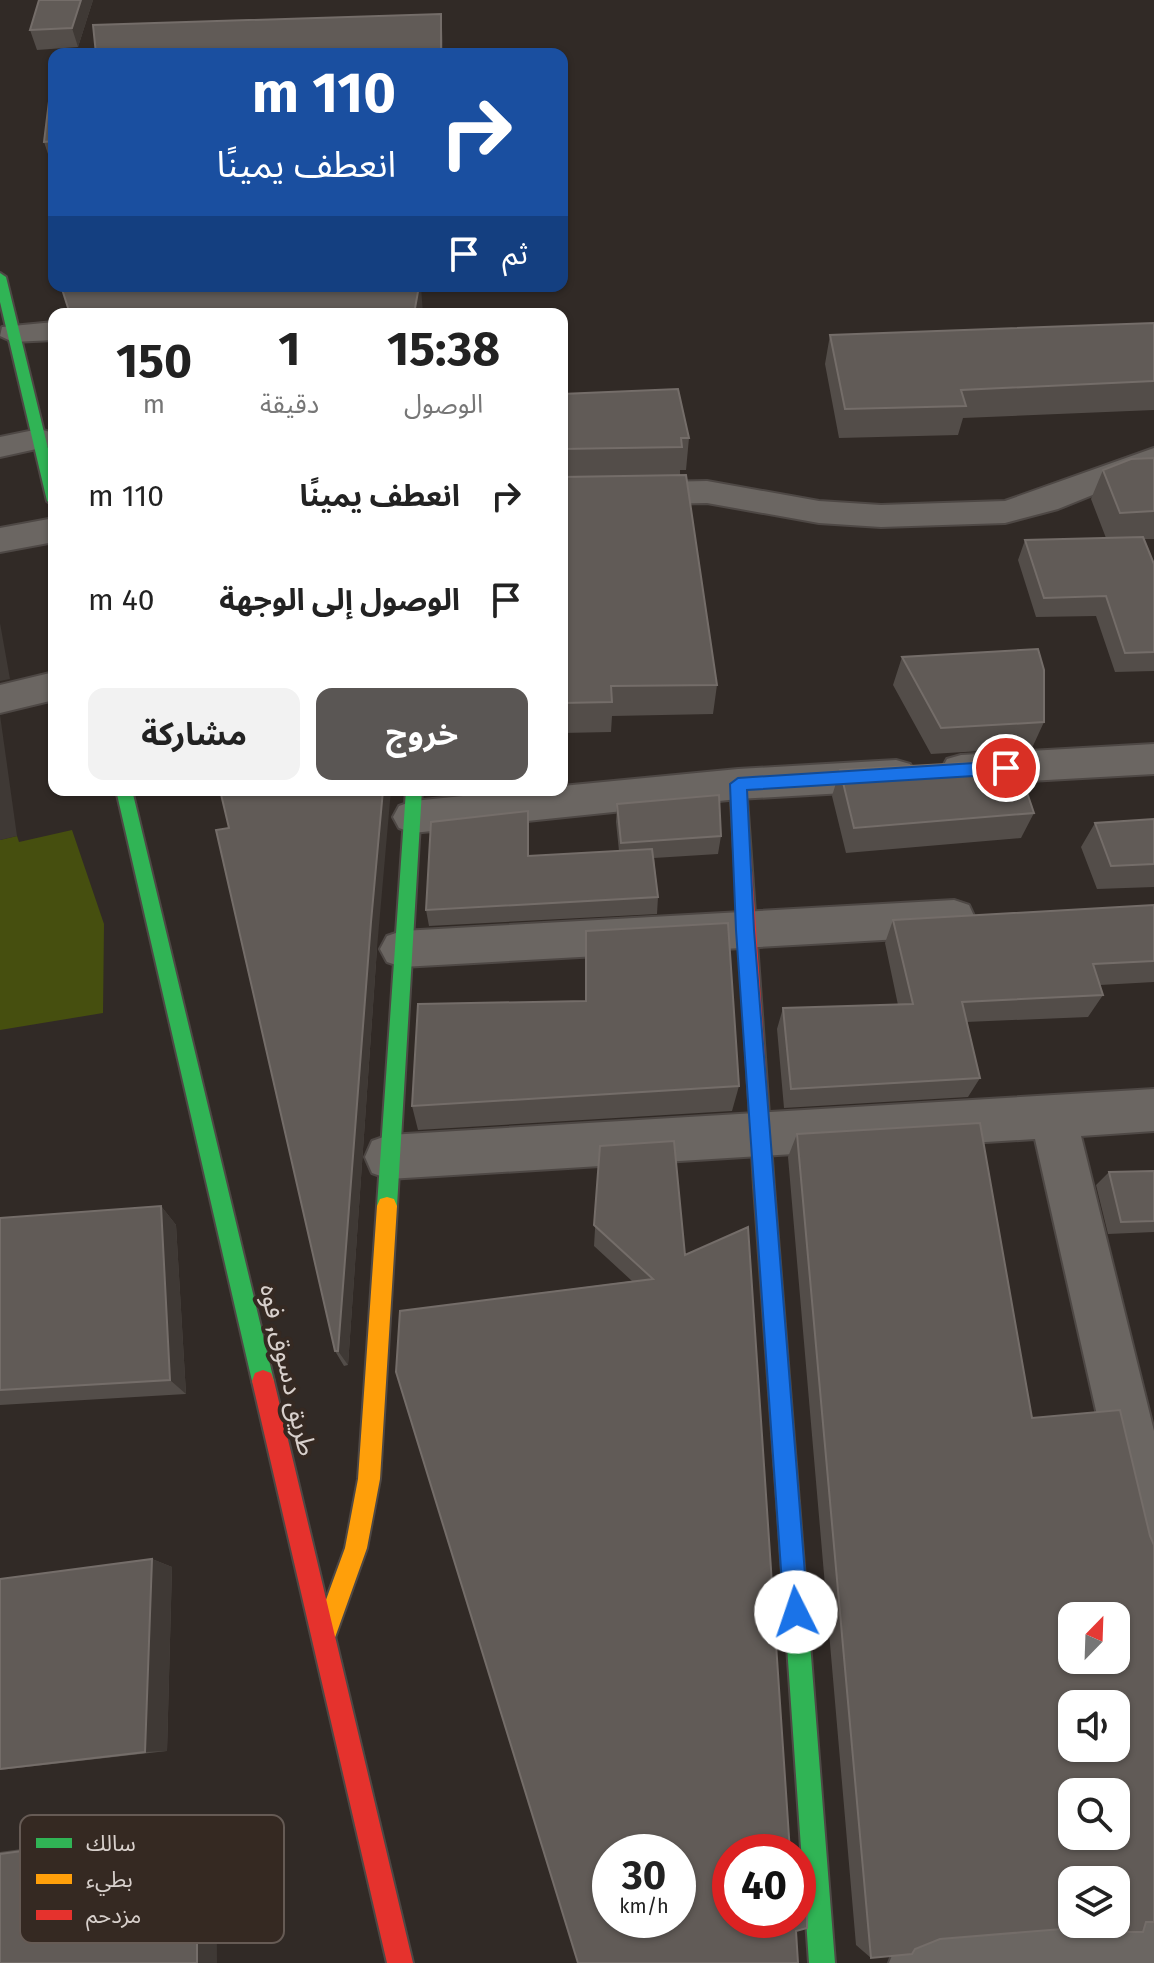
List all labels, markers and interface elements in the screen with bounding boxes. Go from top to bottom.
text: 110 m [252,60,396,127]
icon: right [424,80,528,184]
text: انعطف يمينًا [217,143,396,187]
icon: arrive [442,232,486,276]
text: ثم [502,236,528,272]
text: 1 [278,320,301,378]
text: 15:38 [387,320,500,378]
text: 150 [116,332,192,390]
text: m [143,389,165,420]
text: دقيقة [260,389,319,420]
text: الوصول [404,389,483,420]
icon: right [484,474,528,518]
text: 110 m [88,478,164,514]
text: انعطف يمينًا [300,478,460,514]
icon: arrive [484,578,528,622]
text: 40 m [88,582,154,618]
text: الوصول إلى الوجهة [219,582,460,618]
button: مشاركة [88,688,300,780]
button: خروج [316,688,528,780]
pin [972,734,1040,802]
icon: arrive [984,746,1028,790]
street label: طريق دسوق, فوه [253,1281,323,1459]
position arrow [754,1570,838,1654]
north arrow [1058,1602,1130,1674]
map controls [1058,1602,1130,1938]
button: sound [1058,1690,1130,1762]
button: search [1058,1778,1130,1850]
legend [20,1815,284,1943]
text: سالك [86,1830,136,1857]
speed limit sign: 40 [712,1834,816,1938]
text: 30 [622,1852,666,1900]
text: بطيء [86,1866,133,1896]
button: layers [1058,1866,1130,1938]
text: km/h [619,1894,669,1918]
text: مزدحم [86,1902,141,1932]

